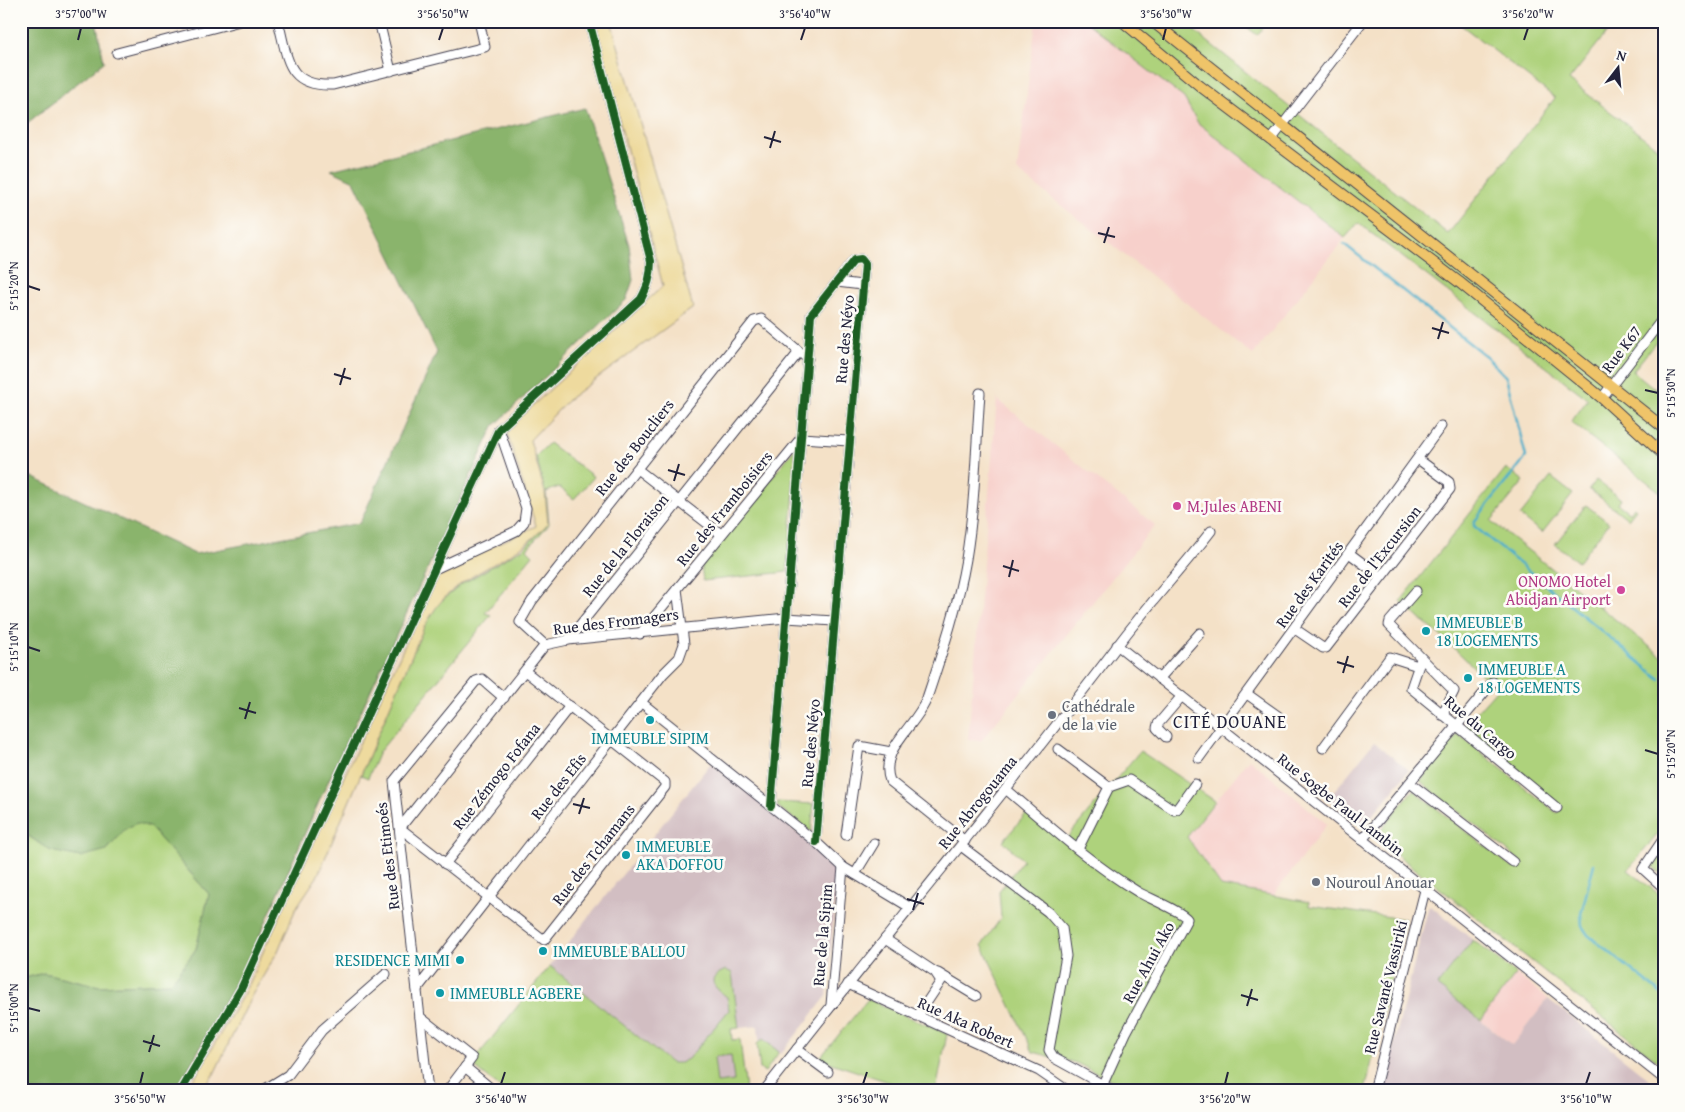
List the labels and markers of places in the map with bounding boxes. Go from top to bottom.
place label: M.Jules ABENI [1187,494,1282,518]
marker: M.Jules ABENI [1171,500,1183,512]
place label: ONOMO Hotel Abidjan Airport [1506,569,1612,611]
marker: ONOMO Hotel Abidjan Airport [1615,584,1627,596]
place label: IMMEUBLE B 18 LOGEMENTS [1436,610,1539,652]
marker: IMMEUBLE B 18 LOGEMENTS [1420,625,1432,637]
place label: IMMEUBLE A 18 LOGEMENTS [1478,657,1581,699]
marker: IMMEUBLE A 18 LOGEMENTS [1462,672,1474,684]
place label: Cathédrale de la vie [1062,694,1135,736]
marker: Cathédrale de la vie [1046,709,1058,721]
marker: IMMEUBLE SIPIM [644,714,656,726]
place label: IMMEUBLE SIPIM [591,726,709,750]
place label: IMMEUBLE AKA DOFFOU [636,834,724,876]
marker: IMMEUBLE AKA DOFFOU [620,849,632,861]
place label: Nouroul Anouar [1326,870,1435,894]
marker: Nouroul Anouar [1310,876,1322,888]
place label: IMMEUBLE BALLOU [553,939,686,963]
marker: IMMEUBLE BALLOU [537,945,549,957]
place label: RESIDENCE MIMI [335,948,450,972]
marker: RESIDENCE MIMI [454,954,466,966]
place label: IMMEUBLE AGBERE [450,981,582,1005]
marker: IMMEUBLE AGBERE [434,987,446,999]

